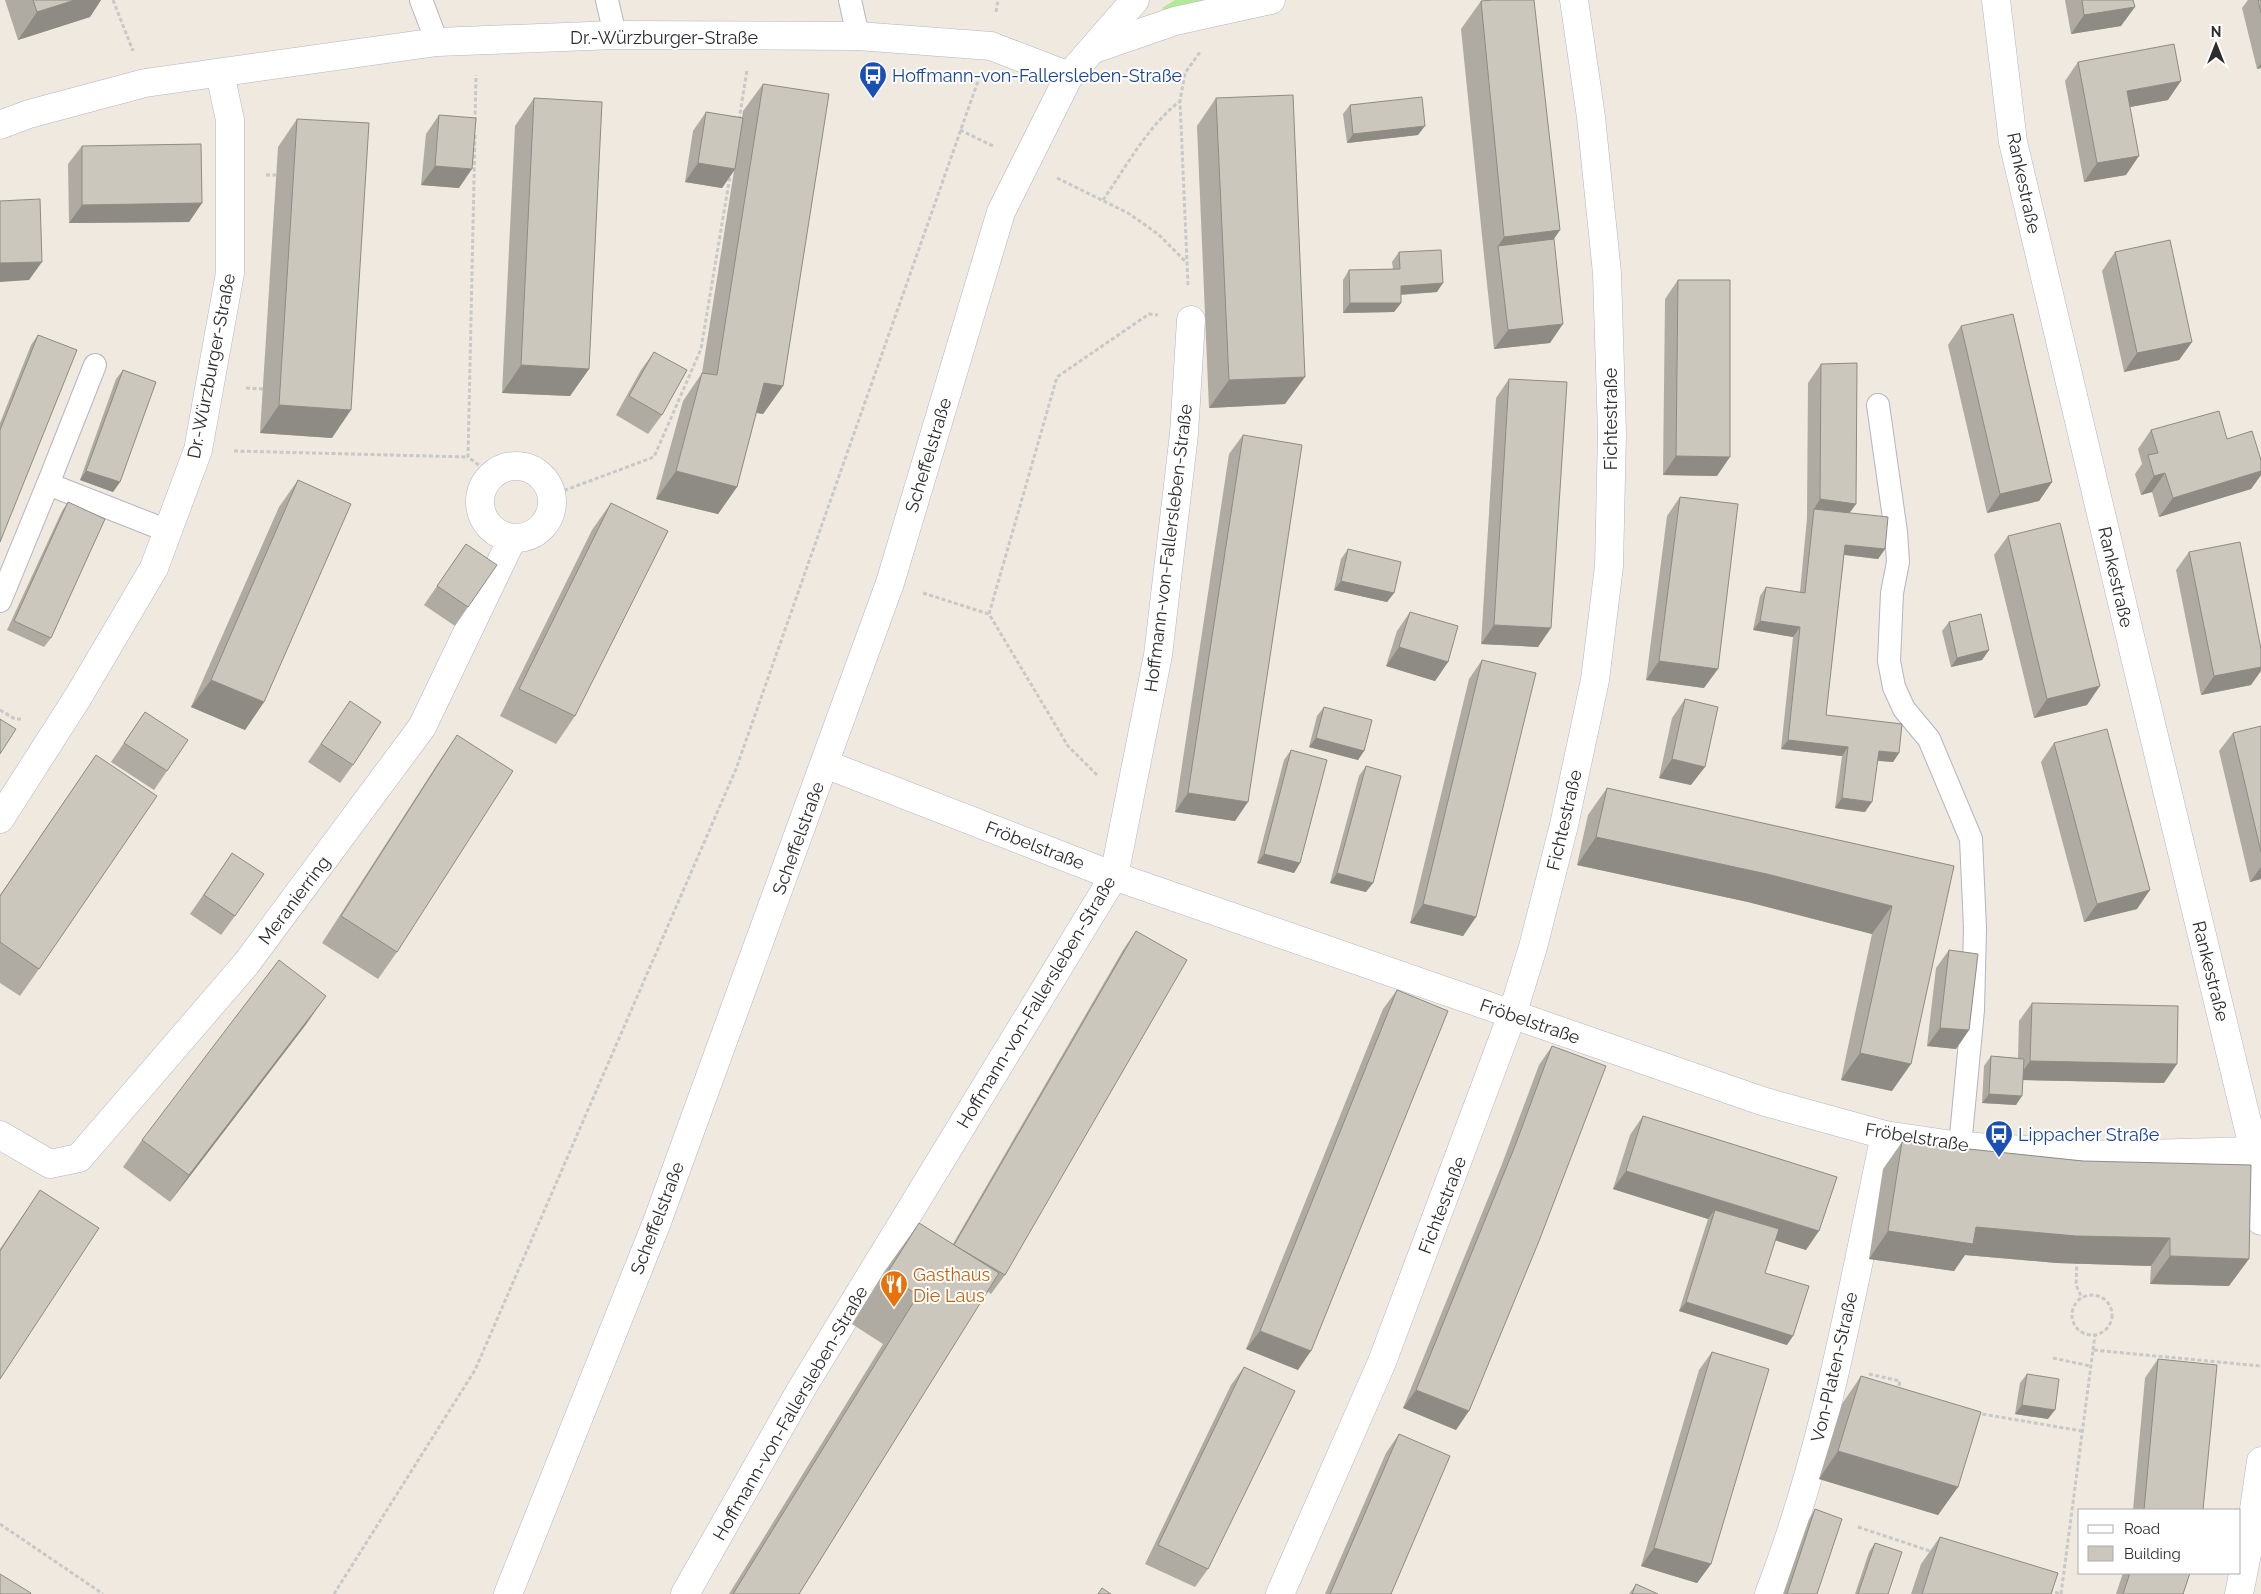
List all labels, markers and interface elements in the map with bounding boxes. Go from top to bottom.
north arrow [2191,20,2241,70]
text: N [2211,24,2221,40]
street label: Dr.-Würzburger-Straße [570,27,758,48]
bus stop icon: Hoffmann-von-Fallersleben-Straße [858,60,888,99]
place label: Hoffmann-von-Fallersleben-Straße [892,65,1183,86]
street label: Rankestraße [2003,131,2045,236]
street label: Dr.-Würzburger-Straße [183,271,239,460]
street label: Fichtestraße [1600,367,1621,470]
street label: Scheffelstraße [901,395,956,515]
street label: Hoffmann-von-Fallersleben-Straße [1140,402,1196,693]
street label: Rankestraße [2094,525,2138,630]
street label: Fichtestraße [1542,767,1586,872]
street label: Scheffelstraße [768,778,828,897]
street label: Fröbelstraße [982,816,1088,874]
street label: Meranierring [254,852,334,948]
street label: Hoffmann-von-Fallersleben-Straße [952,872,1120,1132]
street label: Rankestraße [2188,919,2234,1024]
street label: Fröbelstraße [1477,994,1583,1048]
street label: Fröbelstraße [1864,1118,1971,1156]
bus stop icon: Lippacher Straße [1984,1119,2014,1158]
place label: Lippacher Straße [2018,1124,2160,1145]
street label: Fichtestraße [1414,1153,1470,1257]
street label: Scheffelstraße [626,1158,688,1277]
place label: Gasthaus Die Laus [913,1264,990,1306]
restaurant icon: Gasthaus Die Laus [879,1269,909,1308]
street label: Hoffmann-von-Fallersleben-Straße [708,1282,872,1544]
street label: Von-Platen-Straße [1806,1289,1862,1444]
legend [2078,1509,2241,1574]
text: Road [2124,1520,2160,1538]
text: Building [2124,1545,2181,1563]

